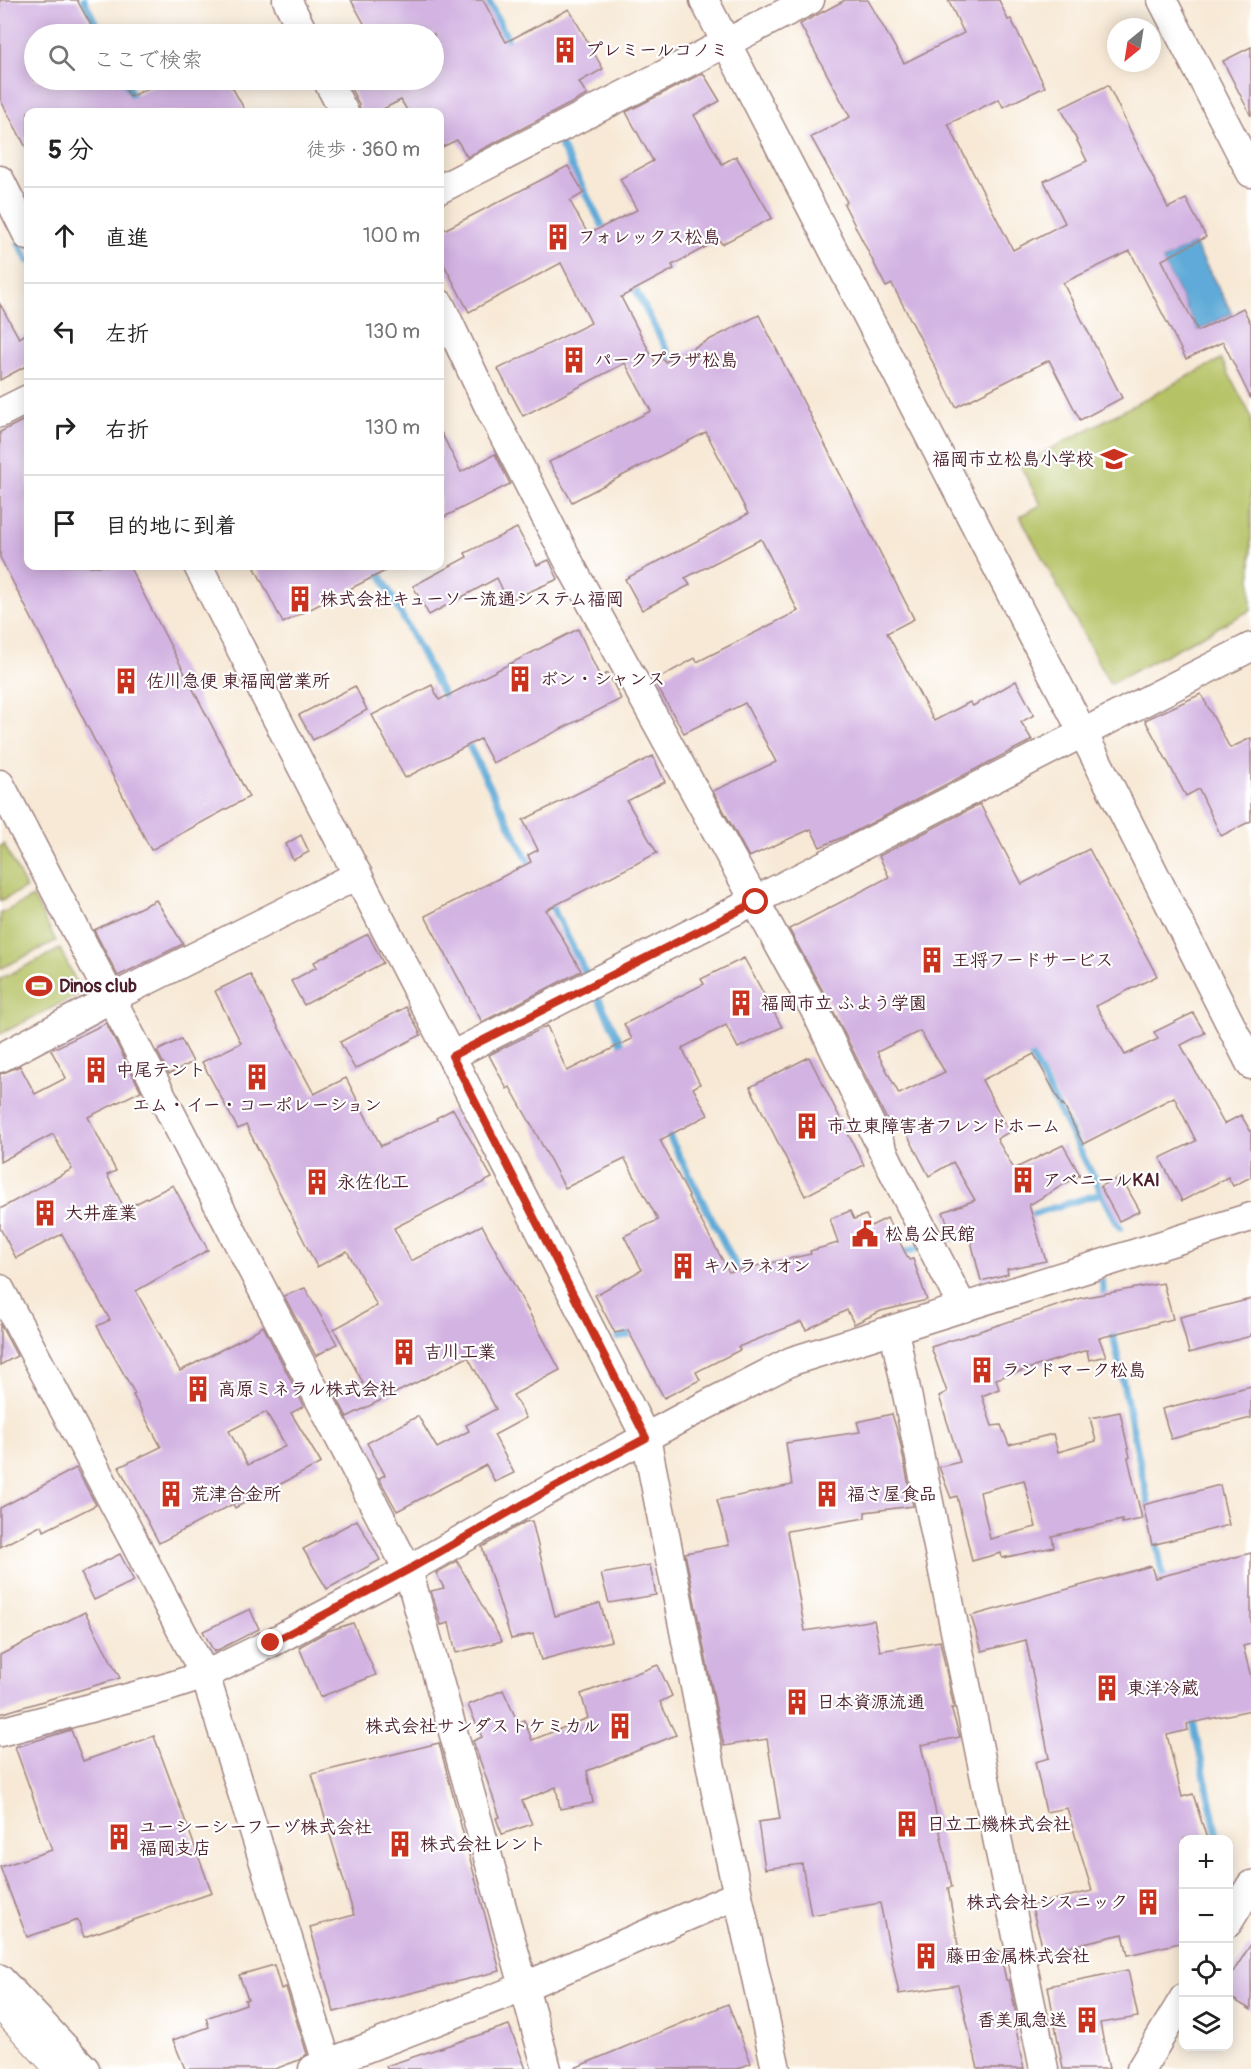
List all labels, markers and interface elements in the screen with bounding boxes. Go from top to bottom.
north arrow [1107,18,1161,72]
search box [24,24,444,90]
building icon: プレミールコノミ [550,35,580,65]
place label: プレミールコノミ [585,39,728,62]
icon: search [45,41,78,74]
text: ここで検索 [93,46,203,74]
text: 5 分 [48,134,94,166]
text: 徒歩 · 360 m [306,137,420,162]
icon: ahead [48,219,81,252]
building icon: フォレックス松島 [543,222,573,252]
text: 100 m [363,223,420,248]
text: 直進 [105,224,149,252]
place label: フォレックス松島 [578,226,721,249]
icon: left [48,315,81,348]
text: 130 m [365,319,420,344]
text: 左折 [105,320,149,348]
building icon: パークプラザ松島 [559,345,589,375]
place label: パークプラザ松島 [594,349,738,372]
icon: right [48,411,81,444]
text: 130 m [365,415,420,440]
text: 右折 [105,416,149,444]
school or university icon: 福岡市立松島小学校 [1099,444,1129,474]
place label: 福岡市立松島小学校 [932,448,1094,471]
icon: arrive [48,507,81,540]
text: 目的地に到着 [105,512,237,540]
building icon: 株式会社キューソー流通システム福岡 [285,584,315,614]
place label: 株式会社キューソー流通システム福岡 [320,588,623,611]
building icon: ボン・シャンス [505,664,535,694]
building icon: 佐川急便 東福岡営業所 [111,666,141,696]
place label: ボン・シャンス [540,668,665,691]
place label: 佐川急便 東福岡営業所 [146,670,330,693]
route start [742,888,768,914]
building icon: 王将フードサービス [917,945,947,975]
place label: 王将フードサービス [952,949,1113,972]
sports icon: Dinos club [24,971,54,1001]
place label: Dinos club [59,975,137,998]
building icon: 福岡市立 ふよう学園 [726,988,756,1018]
place label: 福岡市立 ふよう学園 [761,992,927,1015]
building icon: 中尾テント [81,1055,111,1085]
place label: 中尾テント [116,1059,206,1082]
building icon: エム・イー・コーポレーション [242,1062,272,1092]
place label: エム・イー・コーポレーション [132,1094,382,1117]
building icon: 市立東障害者フレンドホーム [792,1111,822,1141]
place label: 市立東障害者フレンドホーム [827,1115,1060,1138]
building icon: アベニールKAI [1008,1165,1038,1195]
building icon: 永佐化工 [302,1167,332,1197]
place label: アベニールKAI [1043,1169,1160,1192]
place label: 永佐化工 [337,1171,409,1194]
building icon: 大井産業 [30,1198,60,1228]
place label: 大井産業 [65,1202,137,1225]
public building icon: 松島公民館 [850,1219,880,1249]
place label: 松島公民館 [885,1223,975,1246]
building icon: キハラネオン [668,1251,698,1281]
place label: キハラネオン [703,1255,811,1278]
building icon: 吉川工業 [389,1337,419,1367]
place label: 吉川工業 [424,1341,496,1364]
building icon: ランドマーク松島 [967,1355,997,1385]
place label: ランドマーク松島 [1002,1359,1146,1382]
building icon: 高原ミネラル株式会社 [183,1374,213,1404]
place label: 高原ミネラル株式会社 [218,1378,397,1401]
building icon: 荒津合金所 [156,1479,186,1509]
building icon: 福さ屋食品 [812,1479,842,1509]
place label: 荒津合金所 [191,1483,281,1506]
place label: 福さ屋食品 [847,1483,937,1506]
route end [257,1629,283,1655]
building icon: 東洋冷蔵 [1092,1673,1122,1703]
place label: 東洋冷蔵 [1127,1677,1199,1700]
building icon: 日本資源流通 [782,1687,812,1717]
place label: 日本資源流通 [817,1691,925,1714]
building icon: 株式会社サンダストケミカル [605,1711,635,1741]
place label: 株式会社サンダストケミカル [365,1715,600,1738]
building icon: 日立工機株式会社 [892,1809,922,1839]
place label: 日立工機株式会社 [927,1813,1071,1836]
place label: ユーシーシーフーヅ株式会社 福岡支店 [139,1816,372,1860]
building icon: ユーシーシーフーヅ株式会社 福岡支店 [104,1822,134,1852]
building icon: 株式会社レント [385,1829,415,1859]
place label: 株式会社レント [420,1833,546,1856]
map controls [1179,1835,1233,2051]
button: + [1179,1835,1233,1889]
building icon: 株式会社シスニック [1133,1887,1163,1917]
button: − [1179,1889,1233,1943]
place label: 株式会社シスニック [966,1891,1128,1914]
building icon: 藤田金属株式会社 [911,1941,941,1971]
button: locate [1179,1943,1233,1997]
place label: 藤田金属株式会社 [946,1945,1090,1968]
button: layers [1179,1997,1233,2051]
building icon: 香美風急送 [1072,2005,1102,2035]
place label: 香美風急送 [977,2009,1067,2032]

